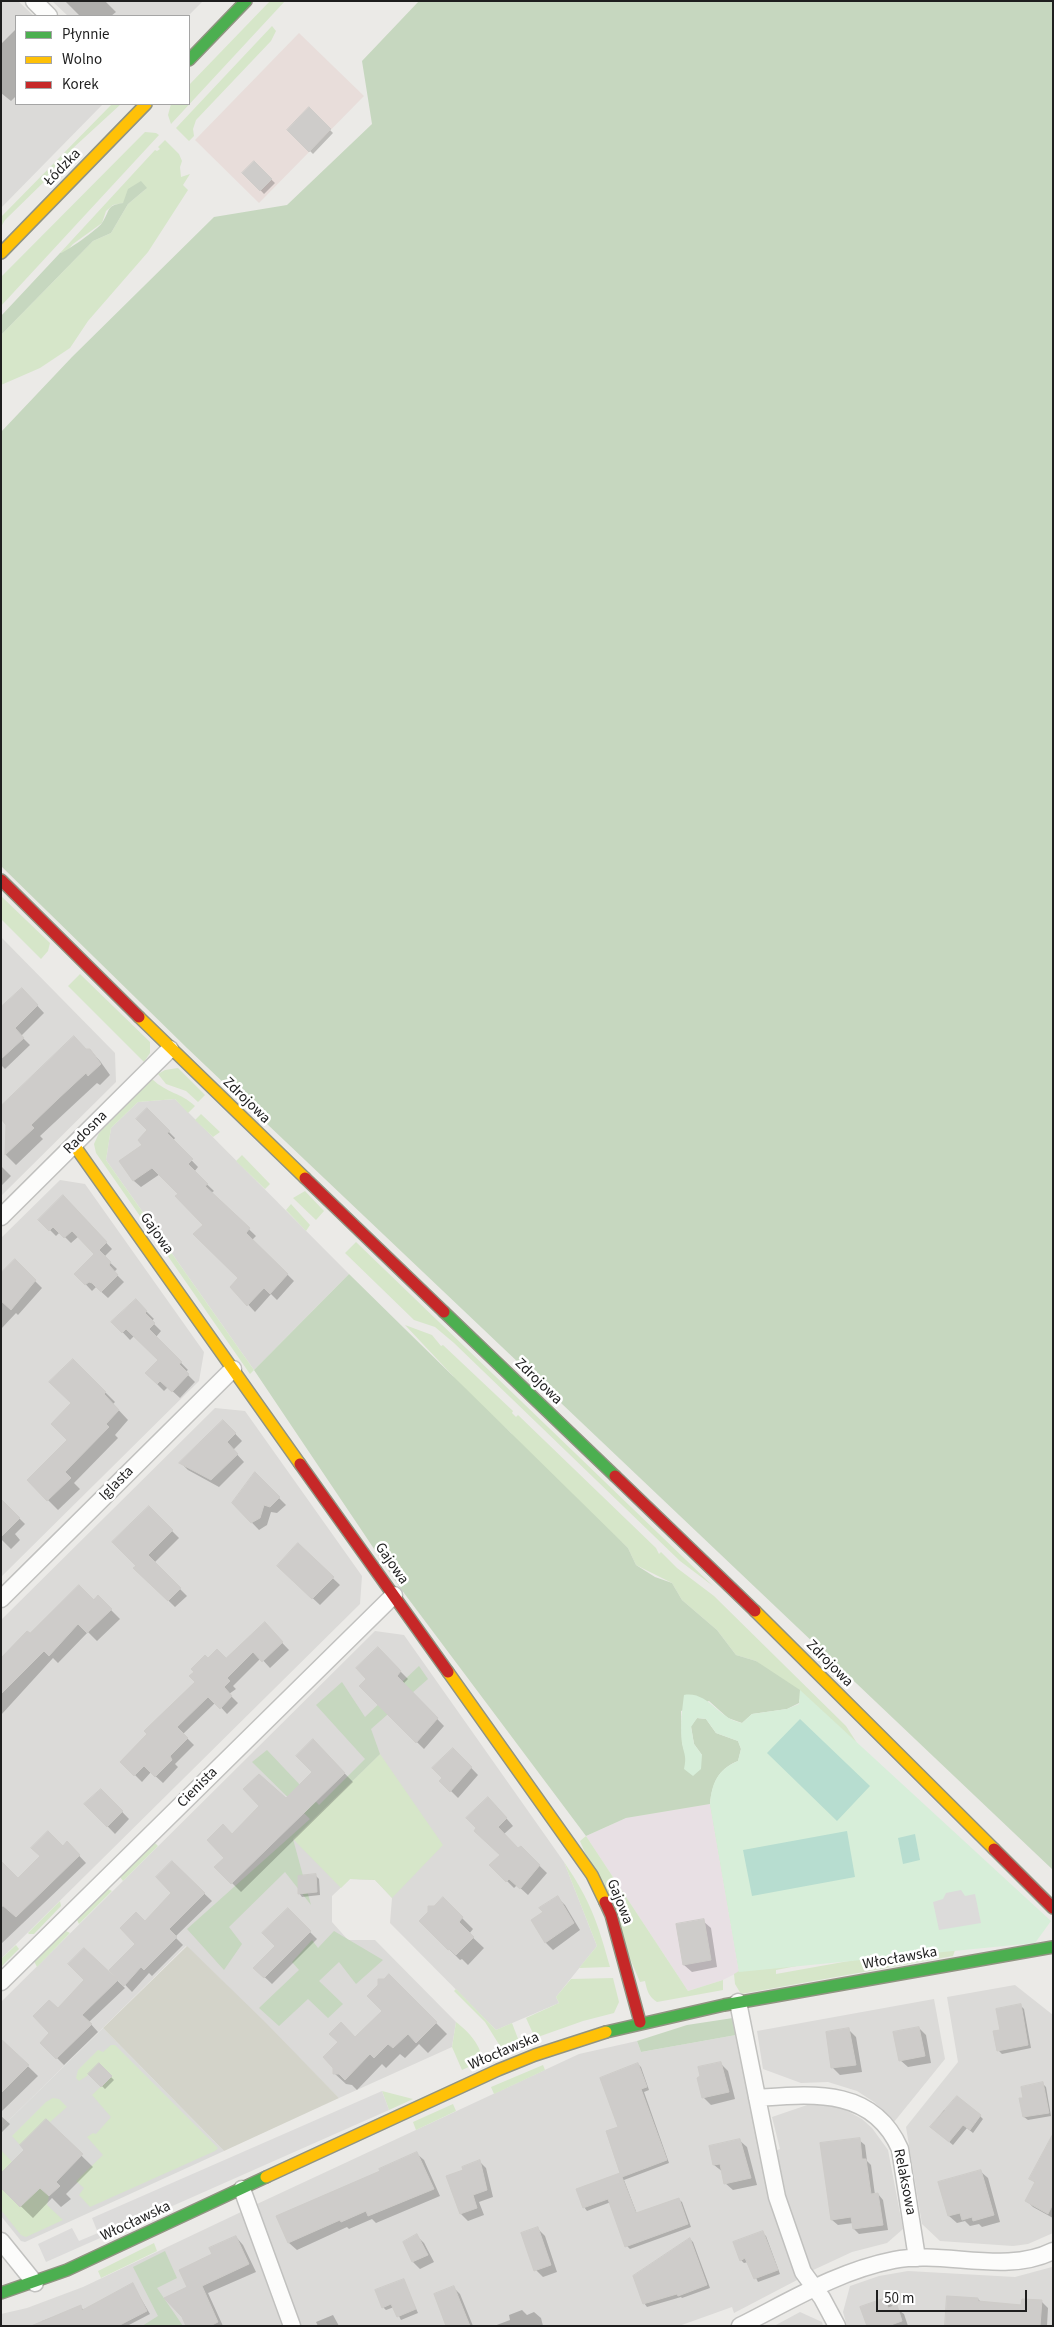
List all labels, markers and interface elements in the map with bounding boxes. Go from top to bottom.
legend [15,15,190,105]
text: Płynnie [62,24,110,45]
text: Wolno [62,49,102,70]
text: Korek [62,74,99,95]
street label: Łódzka [41,146,85,190]
street label: Zdrojowa [218,1074,274,1128]
street label: Radosna [60,1107,112,1159]
street label: Gajowa [135,1210,177,1258]
street label: Zdrojowa [510,1355,566,1409]
street label: Iglasta [96,1463,138,1505]
street label: Gajowa [370,1540,412,1588]
street label: Zdrojowa [802,1637,856,1691]
street label: Cienista [174,1764,222,1812]
street label: Gajowa [602,1877,636,1927]
street label: Włocławska [861,1944,939,1974]
street label: Włocławska [466,2029,542,2075]
street label: Relaksowa [889,2147,919,2217]
street label: Włocławska [98,2198,174,2246]
scale bar [879,2280,1030,2312]
text: 50 m [884,2288,914,2309]

